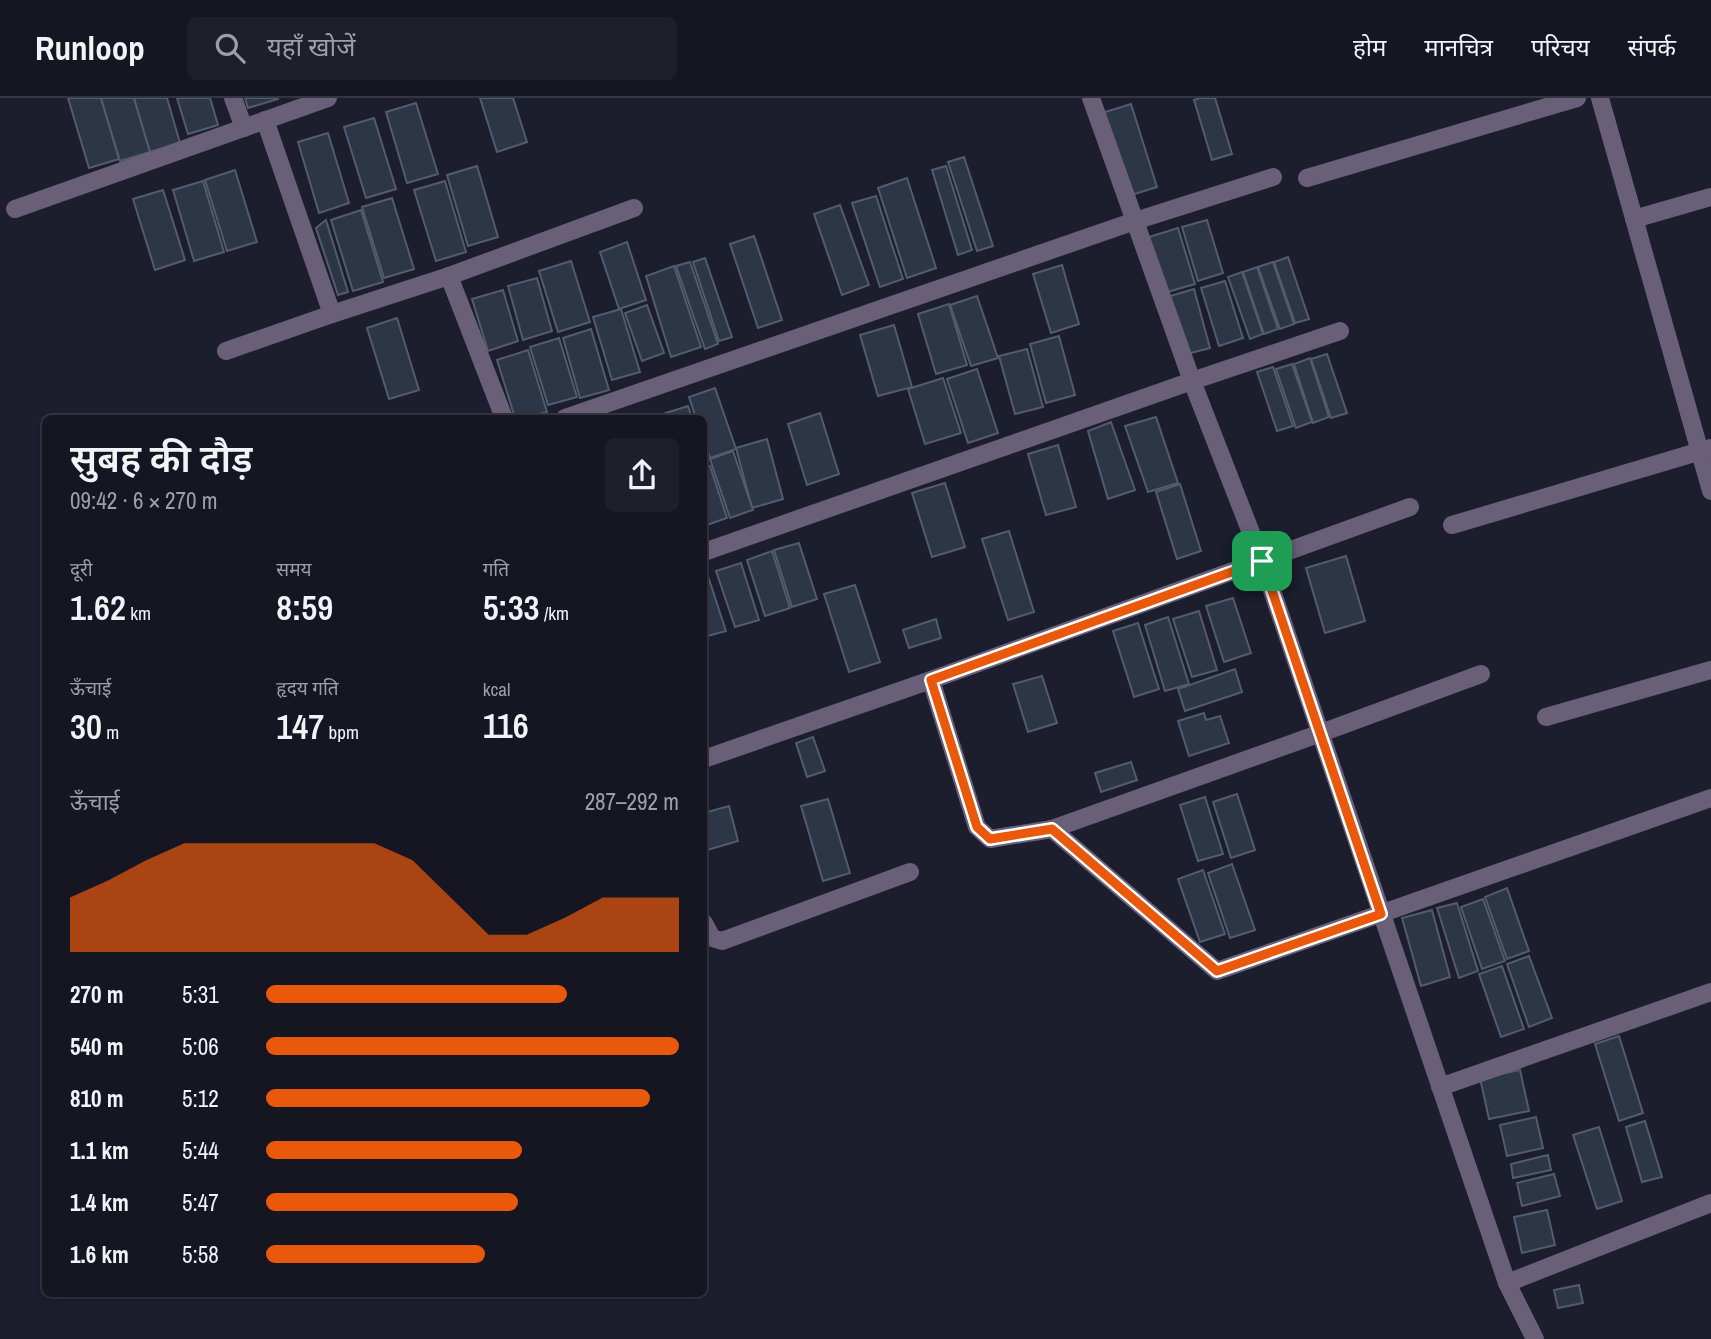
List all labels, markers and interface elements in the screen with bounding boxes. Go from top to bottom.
search box [187,17,677,80]
text: Runloop [35,26,145,70]
icon: search [211,29,249,67]
text: यहाँ खोजें [267,29,356,64]
text: होम [1353,31,1386,63]
text: मानचित्र [1424,31,1493,63]
text: परिचय [1531,31,1590,63]
text: संपर्क [1628,31,1676,63]
text: सुबह की दौड़ [70,433,252,484]
button: share [605,438,679,512]
text: 09:42 · 6 × 270 m [70,485,217,516]
pin [1232,531,1292,591]
icon: arrive [1243,542,1281,580]
text: दूरी [70,556,93,582]
text: समय [276,556,312,582]
text: गति [483,556,509,582]
text: 1.62 [70,584,126,631]
text: 8:59 [276,584,333,631]
text: 5:33 [483,584,540,631]
text: km [126,600,151,626]
text: /km [540,600,569,626]
text: ऊँचाई [70,675,111,701]
text: हृदय गति [276,675,339,701]
text: kcal [483,676,510,702]
text: 116 [483,702,529,749]
text: 30 [70,703,102,750]
text: 147 [276,703,324,750]
text: m [102,719,119,745]
text: bpm [324,719,359,745]
text: ऊँचाई [70,786,120,817]
text: 287–292 m [585,786,679,817]
text: 270 m [70,979,123,1010]
text: 5:31 [182,979,219,1010]
text: 540 m [70,1031,123,1062]
text: 5:06 [182,1031,219,1062]
text: 810 m [70,1083,123,1114]
text: 5:12 [182,1083,219,1114]
text: 1.1 km [70,1135,129,1166]
text: 5:44 [182,1135,219,1166]
text: 1.4 km [70,1187,129,1218]
text: 5:47 [182,1187,219,1218]
text: 1.6 km [70,1239,129,1270]
text: 5:58 [182,1239,219,1270]

